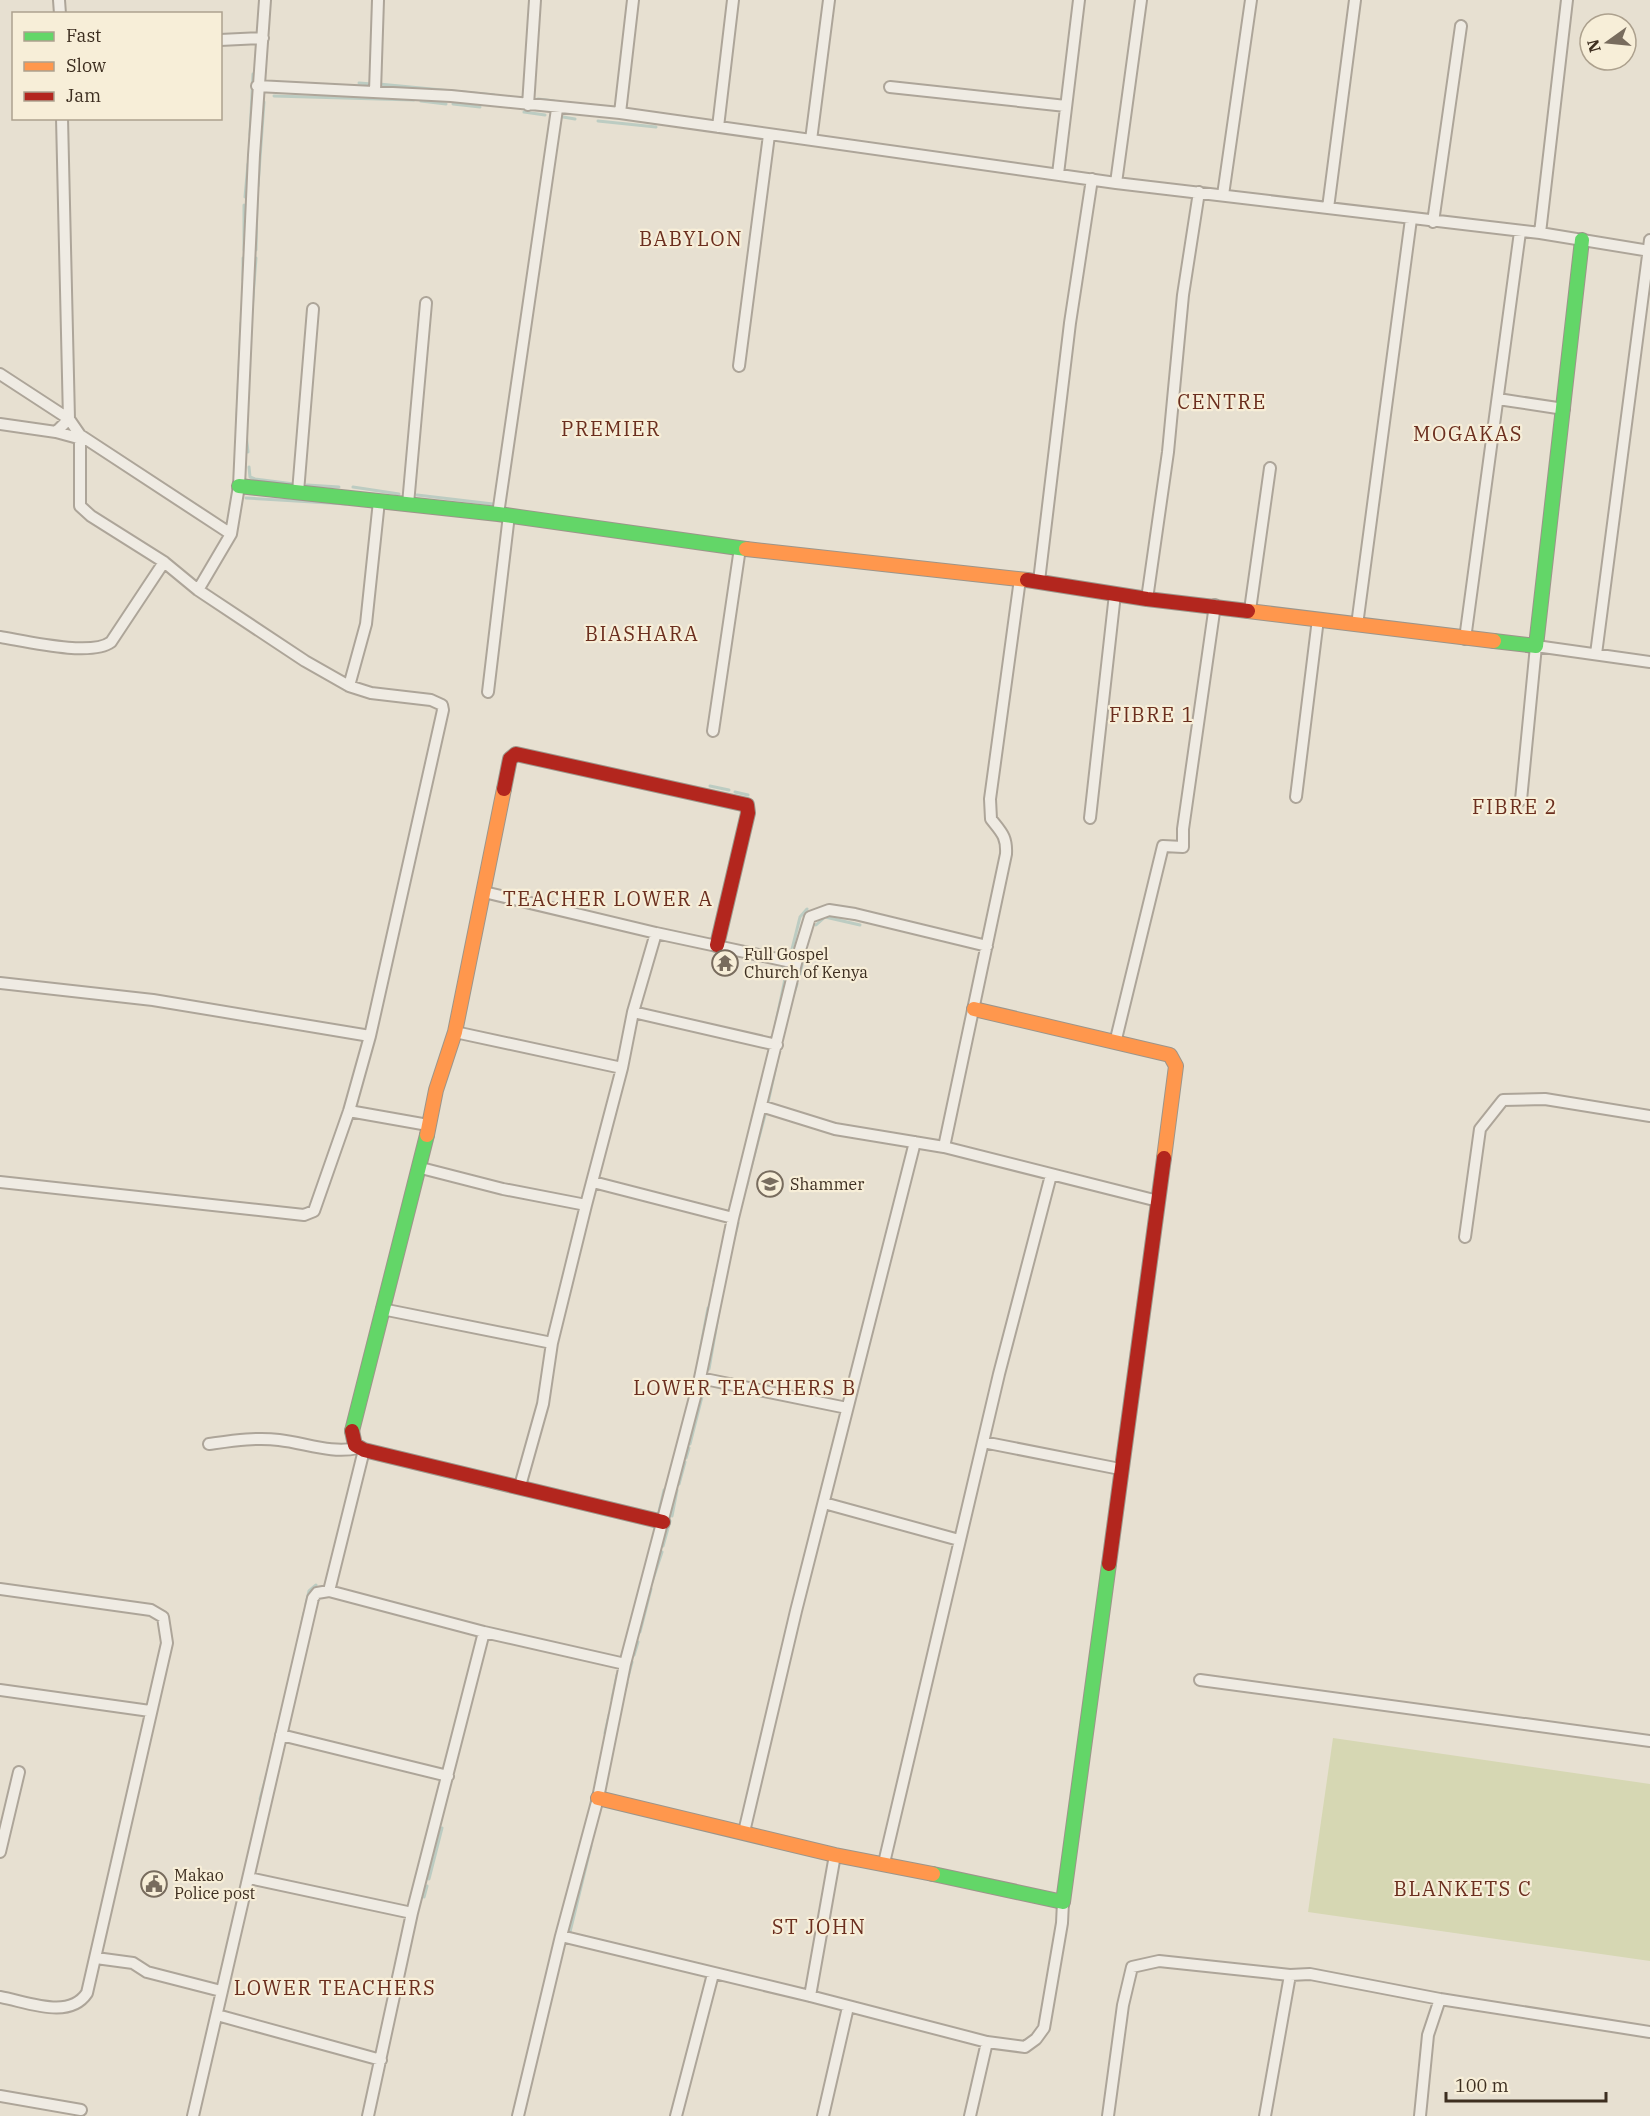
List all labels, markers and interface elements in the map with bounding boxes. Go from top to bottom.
legend [12,12,222,120]
north arrow [1578,12,1638,72]
text: Fast [66,24,101,47]
text: N [1582,37,1605,55]
text: Slow [66,54,106,77]
text: Jam [66,84,101,107]
district label: BABYLON [639,225,743,252]
district label: CENTRE [1177,388,1267,415]
district label: PREMIER [561,415,661,442]
district label: MOGAKAS [1413,420,1523,447]
district label: BIASHARA [585,620,699,647]
district label: FIBRE 1 [1109,701,1195,728]
district label: FIBRE 2 [1472,793,1558,820]
district label: TEACHER LOWER A [503,885,713,912]
place label: Full Gospel Church of Kenya [744,944,868,982]
temple icon: Full Gospel Church of Kenya [710,948,740,978]
school or university icon: Shammer [755,1169,785,1199]
place label: Shammer [790,1174,864,1194]
district label: LOWER TEACHERS B [633,1374,857,1401]
place label: Makao Police post [174,1865,256,1903]
public building icon: Makao Police post [139,1869,169,1899]
district label: BLANKETS C [1394,1875,1532,1902]
district label: ST JOHN [772,1913,866,1940]
district label: LOWER TEACHERS [234,1974,436,2001]
scale bar [1446,2065,1606,2103]
text: 100 m [1455,2074,1509,2097]

